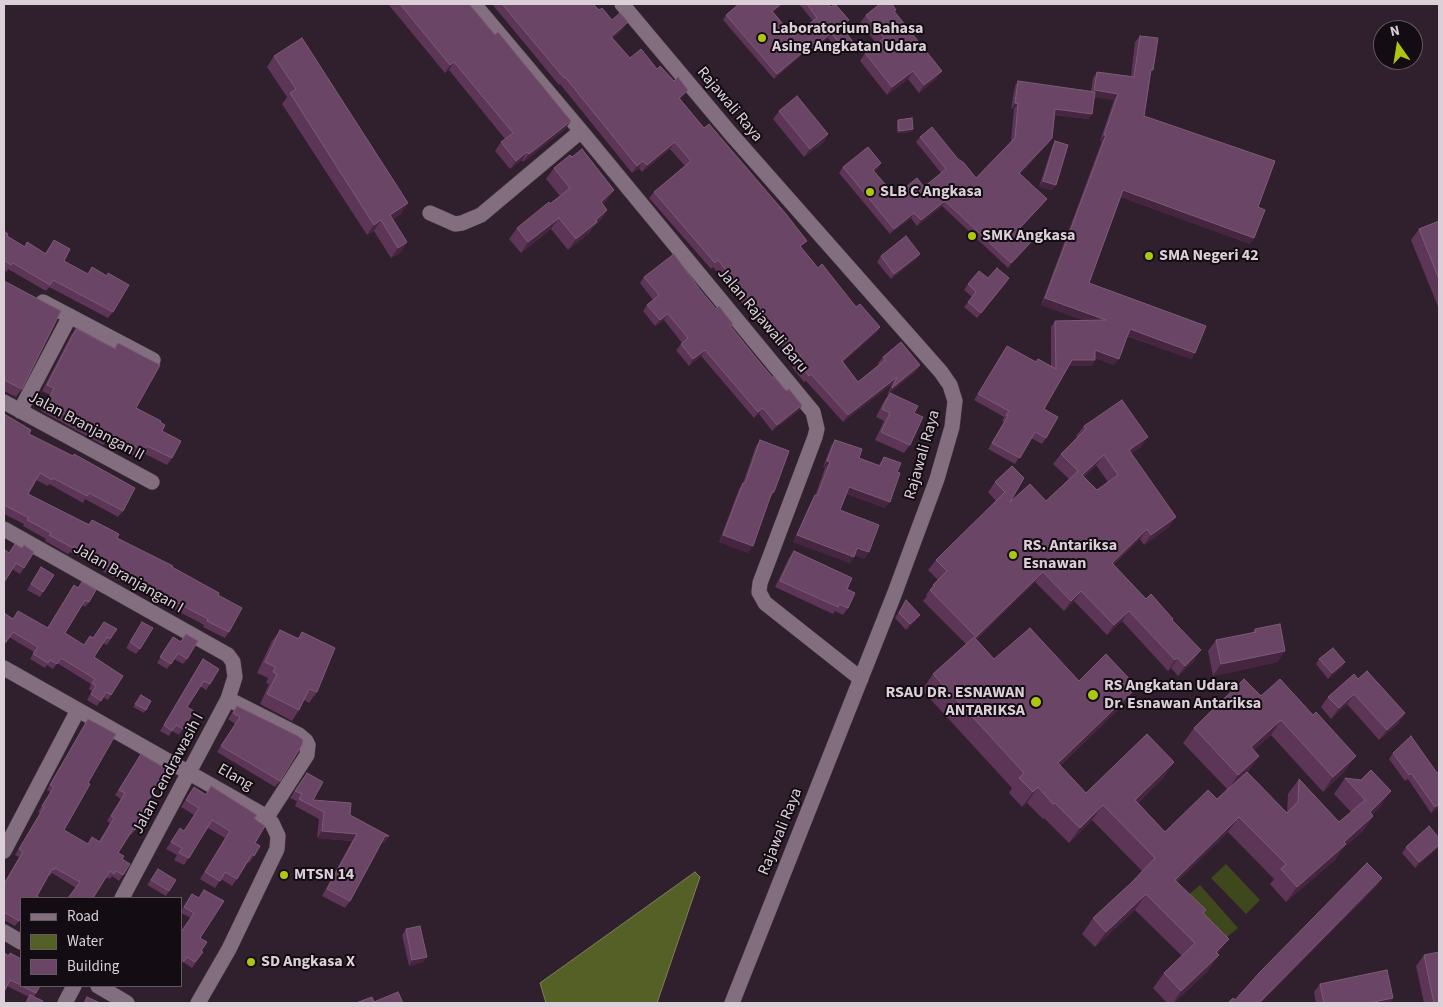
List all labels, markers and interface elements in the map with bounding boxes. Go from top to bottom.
place label: Laboratorium Bahasa Asing Angkatan Udara [772,19,927,57]
north arrow [1373,20,1423,70]
text: N [1388,21,1402,42]
marker: Laboratorium Bahasa Asing Angkatan Udara [756,32,768,44]
street label: Rajawali Raya [692,64,766,146]
place label: SLB C Angkasa [880,182,982,202]
marker: SLB C Angkasa [864,186,876,198]
place label: SMK Angkasa [982,226,1076,246]
marker: SMK Angkasa [966,230,978,242]
place label: SMA Negeri 42 [1159,246,1259,266]
marker: SMA Negeri 42 [1143,250,1155,262]
street label: Jalan Rajawali Baru [712,265,812,377]
street label: Jalan Branjangan II [25,388,147,466]
street label: Rajawali Raya [901,408,945,502]
place label: RS. Antariksa Esnawan [1023,536,1117,574]
street label: Jalan Branjangan I [69,540,187,618]
marker: RS. Antariksa Esnawan [1007,549,1019,561]
place label: RS Angkatan Udara Dr. Esnawan Antariksa [1104,676,1261,714]
place label: RSAU DR. ESNAWAN ANTARIKSA [885,683,1025,721]
marker: RS Angkatan Udara Dr. Esnawan Antariksa [1086,688,1100,702]
marker: RSAU DR. ESNAWAN ANTARIKSA [1029,695,1043,709]
street label: Jalan Cendrawasih I [129,710,209,838]
street label: Elang [214,760,256,796]
street label: Rajawali Raya [755,786,807,878]
place label: MTSN 14 [294,865,354,885]
marker: MTSN 14 [278,869,290,881]
legend [20,897,182,987]
text: Road [67,906,99,927]
text: Water [67,931,103,952]
place label: SD Angkasa X [261,952,355,972]
text: Building [67,956,119,977]
marker: SD Angkasa X [245,956,257,968]

